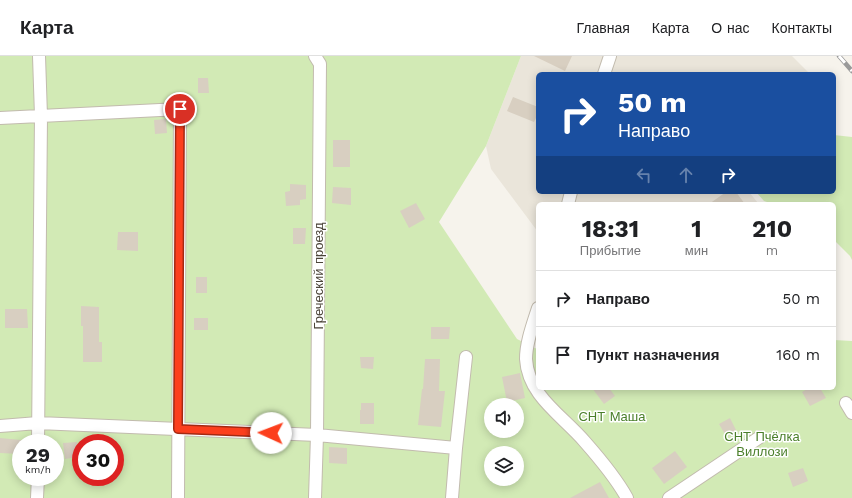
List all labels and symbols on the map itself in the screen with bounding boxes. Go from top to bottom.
pin [163,92,197,126]
street label: Греческий проезд [311,222,326,330]
park label: СНТ Маша [578,409,646,424]
position arrow [250,412,292,454]
park label: СНТ Пчёлка Виллози [724,429,800,459]
speed limit sign: 30 [72,434,124,486]

